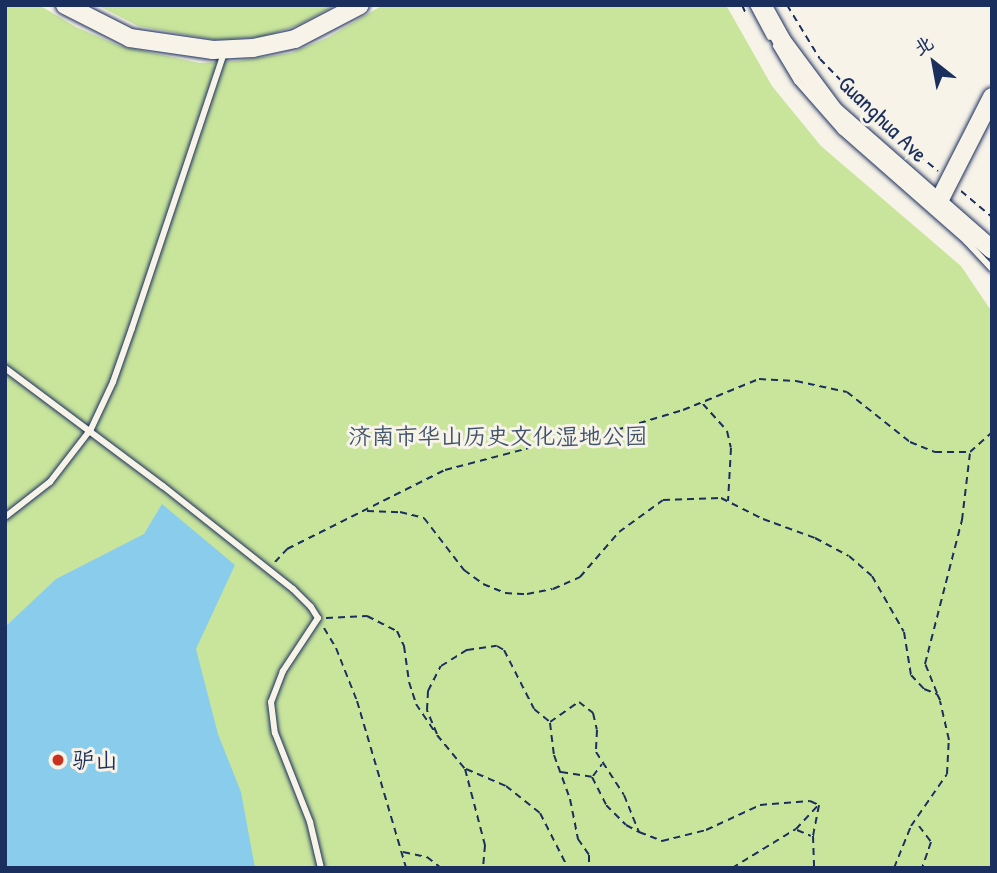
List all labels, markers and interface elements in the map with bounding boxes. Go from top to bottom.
north arrow [899,28,969,98]
text: 北 [908,29,938,61]
street label: Guanghua Ave [833,70,933,168]
park label: 济南市华山历史文化湿地公园 [349,422,647,450]
place label: 驴山 [72,746,118,774]
marker: 驴山 [50,752,66,768]

